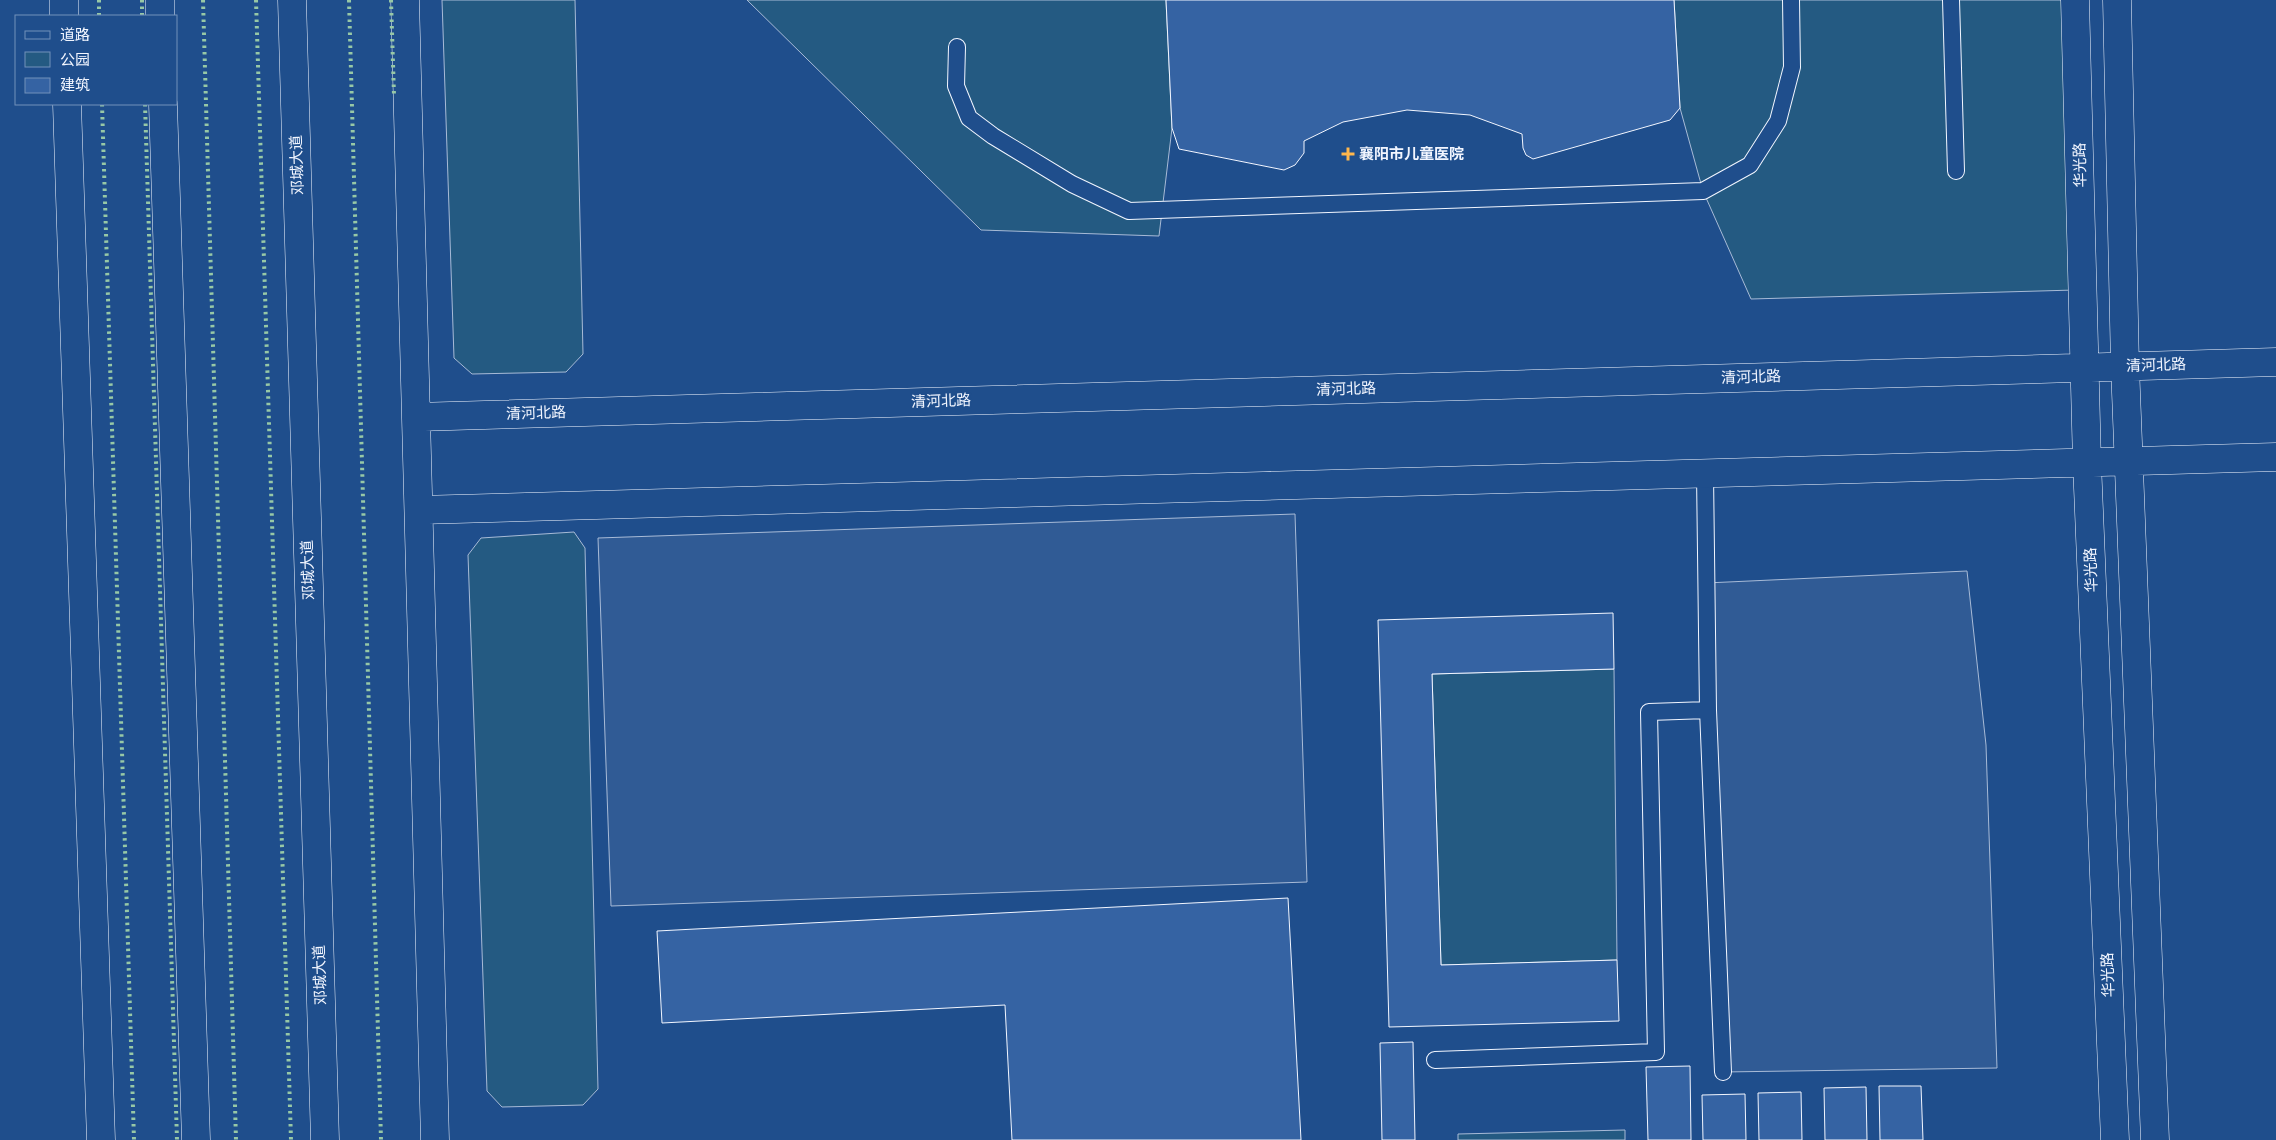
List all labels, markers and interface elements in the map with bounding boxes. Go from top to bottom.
legend [15,15,178,105]
text: 道路 [60,24,90,46]
text: 公园 [60,49,90,71]
text: 建筑 [60,74,90,96]
street label: 邓城大道 [285,135,309,195]
street label: 华光路 [2069,142,2091,188]
place label: 襄阳市儿童医院 [1359,143,1464,165]
marker: 襄阳市儿童医院 [1341,147,1355,161]
street label: 清河北路 [2126,353,2186,377]
street label: 清河北路 [1721,365,1781,389]
street label: 清河北路 [1316,377,1376,401]
street label: 清河北路 [911,389,971,413]
street label: 清河北路 [506,401,566,425]
street label: 邓城大道 [296,540,320,600]
street label: 华光路 [2079,547,2103,593]
street label: 邓城大道 [308,945,332,1005]
street label: 华光路 [2096,952,2120,998]

